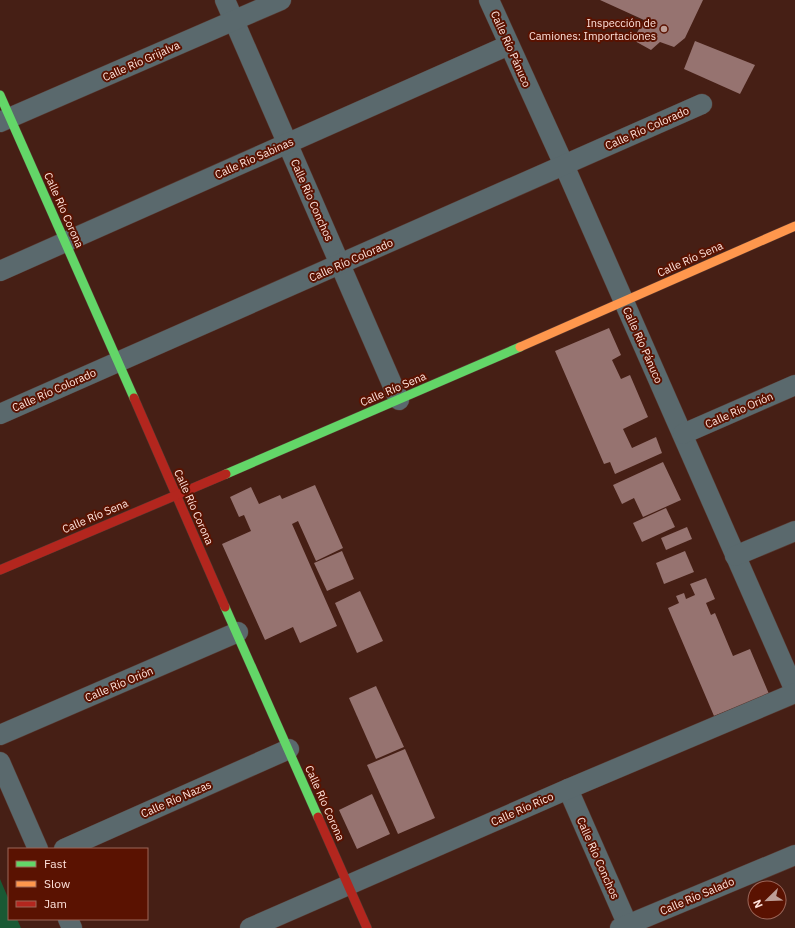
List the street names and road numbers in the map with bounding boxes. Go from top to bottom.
street label: Calle Río Pánuco [488,9,534,89]
street label: Calle Río Grijalva [100,38,182,84]
street label: Calle Río Colorado [603,103,691,153]
street label: Calle Río Sabinas [212,134,296,182]
street label: Calle Río Conchos [288,157,336,243]
street label: Calle Río Corona [41,170,87,250]
street label: Calle Río Colorado [307,235,395,285]
street label: Calle Río Sena [655,238,725,280]
street label: Calle Río Pánuco [620,305,666,385]
street label: Calle Río Colorado [10,365,98,415]
street label: Calle Río Sena [358,369,428,409]
street label: Calle Río Orión [703,389,775,431]
street label: Calle Río Corona [171,467,217,547]
street label: Calle Río Sena [60,496,130,536]
street label: Calle Río Orión [83,663,155,705]
street label: Calle Río Corona [302,763,348,843]
street label: Calle Río Nazas [139,777,213,821]
street label: Calle Río Rico [488,789,556,829]
street label: Calle Río Conchos [574,815,622,901]
street label: Calle Río Salado [658,874,736,918]

